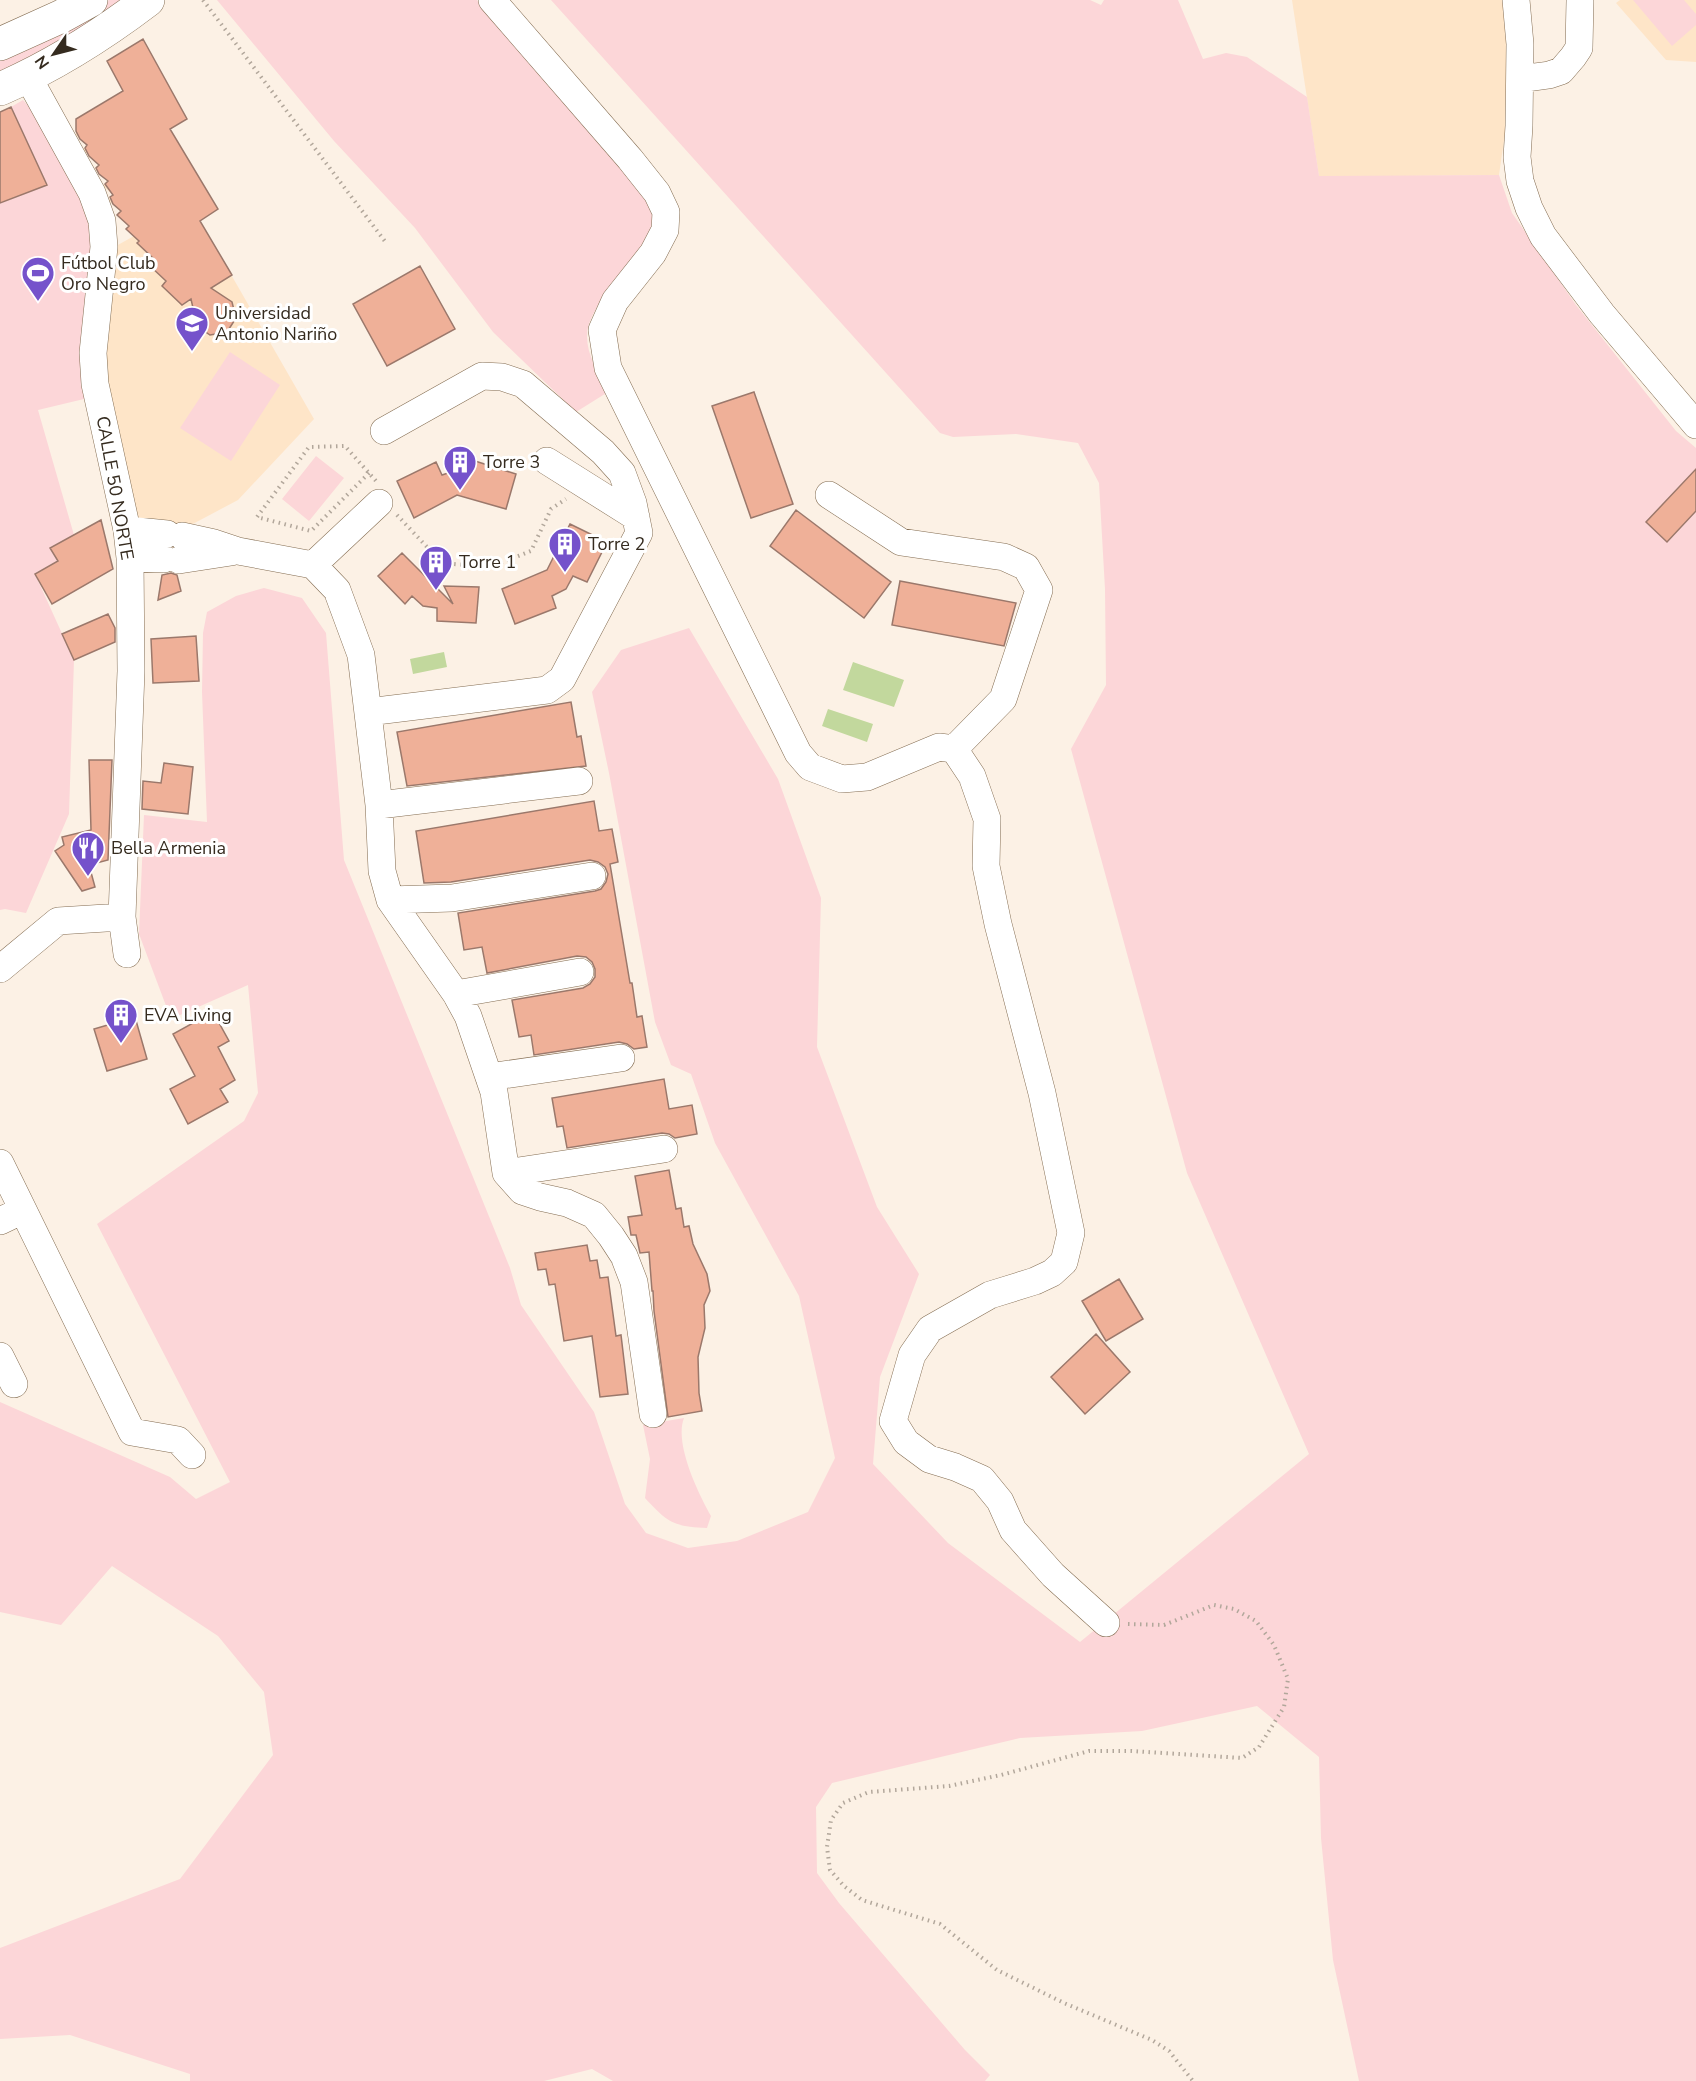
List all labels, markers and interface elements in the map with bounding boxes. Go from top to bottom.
north arrow [24,24,84,84]
text: N [30,51,55,73]
place label: Fútbol Club Oro Negro [61,251,156,296]
sports icon: Fútbol Club Oro Negro [20,255,56,302]
place label: Universidad Antonio Nariño [215,301,337,346]
school or university icon: Universidad Antonio Nariño [174,305,210,352]
street label: CALLE 50 NORTE [91,414,139,562]
building icon: Torre 3 [442,444,478,491]
place label: Torre 3 [483,450,540,474]
building icon: Torre 2 [547,526,583,573]
place label: Torre 2 [588,532,645,556]
building icon: Torre 1 [418,544,454,591]
place label: Torre 1 [459,550,516,574]
restaurant icon: Bella Armenia [70,830,106,877]
place label: Bella Armenia [111,836,226,860]
building icon: EVA Living [103,997,139,1044]
place label: EVA Living [144,1003,232,1027]

